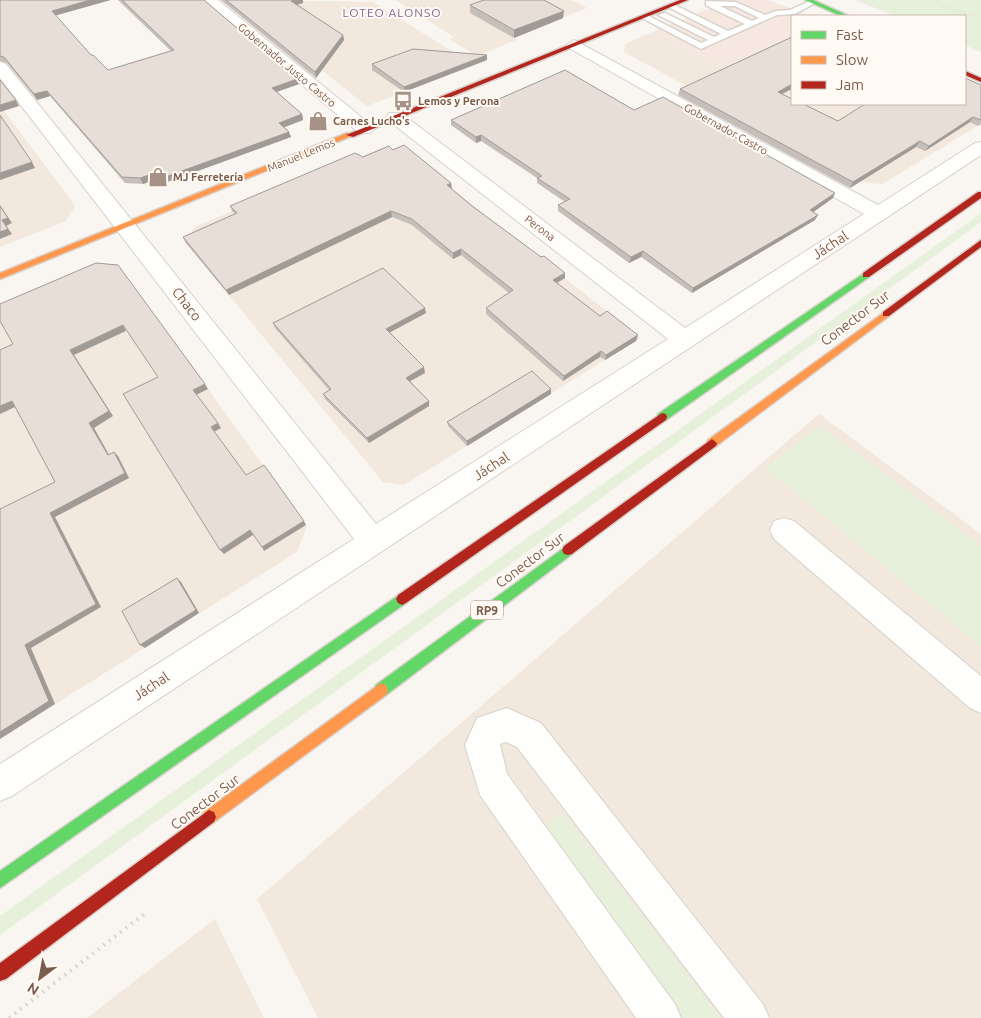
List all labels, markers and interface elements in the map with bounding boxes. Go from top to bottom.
district label: LOTEO ALONSO [342,6,442,19]
legend [791,15,966,105]
street label: Gobernador Justo Castro [236,21,338,109]
text: Fast [836,26,864,43]
text: Slow [836,51,869,68]
text: Jam [836,76,864,93]
bus stop icon: Lemos y Perona [392,90,414,112]
place label: Lemos y Perona [418,95,499,107]
street label: Gobernador Castro [682,101,770,157]
shop icon: Carnes Lucho's [307,110,329,132]
place label: Carnes Lucho's [333,115,410,127]
street label: Manuel Lemos [266,136,337,174]
shop icon: MJ Ferretería [147,166,169,188]
place label: MJ Ferretería [173,171,243,183]
street label: Perona [522,213,558,243]
street label: Jáchal [809,227,851,262]
street label: Chaco [169,284,205,324]
street label: Conector Sur [818,287,893,349]
street label: Jáchal [470,448,512,483]
street label: Conector Sur [493,529,568,591]
road number: RP9 [471,600,503,620]
street label: Jáchal [130,668,172,703]
street label: Conector Sur [168,771,243,833]
north arrow [15,953,65,1003]
text: N [24,979,42,999]

